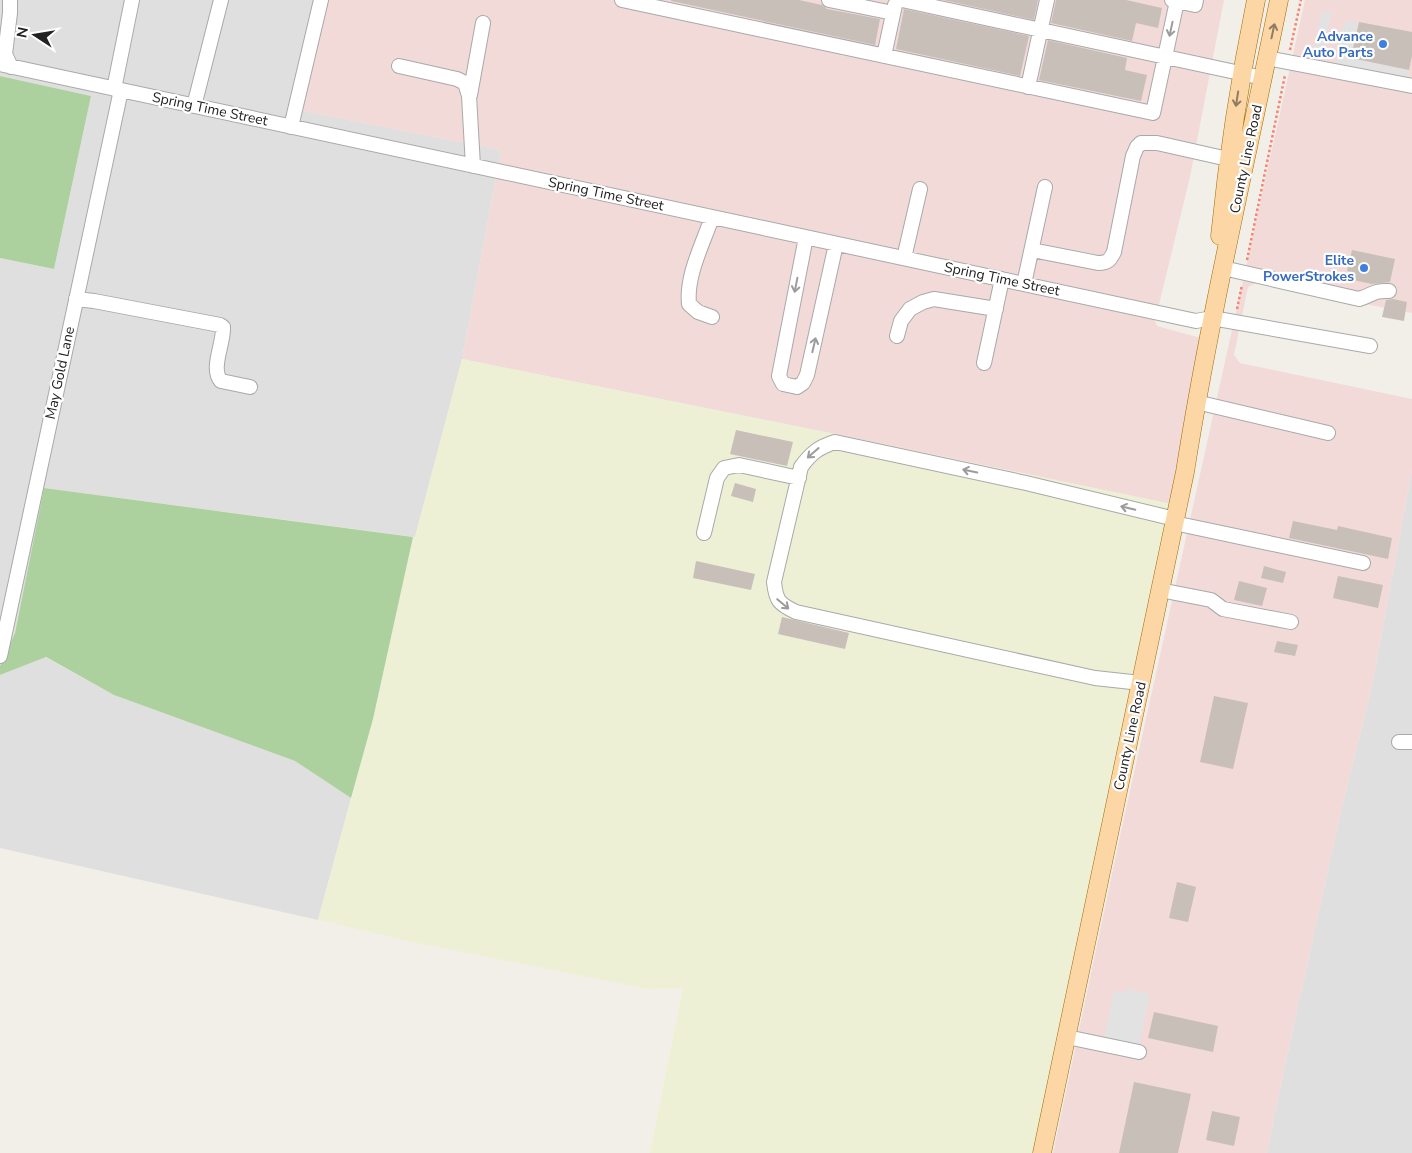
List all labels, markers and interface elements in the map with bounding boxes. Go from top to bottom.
north arrow [10,10,60,60]
one-way arrow [1166,20,1175,36]
one-way arrow [1268,23,1278,39]
text: N [12,25,33,40]
place label: Advance Auto Parts [1303,27,1373,62]
marker: Advance Auto Parts [1377,38,1389,50]
street label: Spring Time Street [150,87,270,131]
one-way arrow [1232,91,1242,107]
street label: County Line Road [1225,103,1267,215]
street label: Spring Time Street [546,172,666,216]
place label: Elite PowerStrokes [1263,251,1354,286]
street label: Spring Time Street [942,257,1062,301]
marker: Elite PowerStrokes [1358,262,1370,274]
one-way arrow [791,277,801,293]
street label: May Gold Lane [41,325,79,421]
one-way arrow [809,337,819,353]
one-way arrow [807,448,820,459]
one-way arrow [962,466,978,475]
one-way arrow [1120,503,1136,512]
one-way arrow [777,599,790,610]
street label: County Line Road [1109,680,1151,792]

